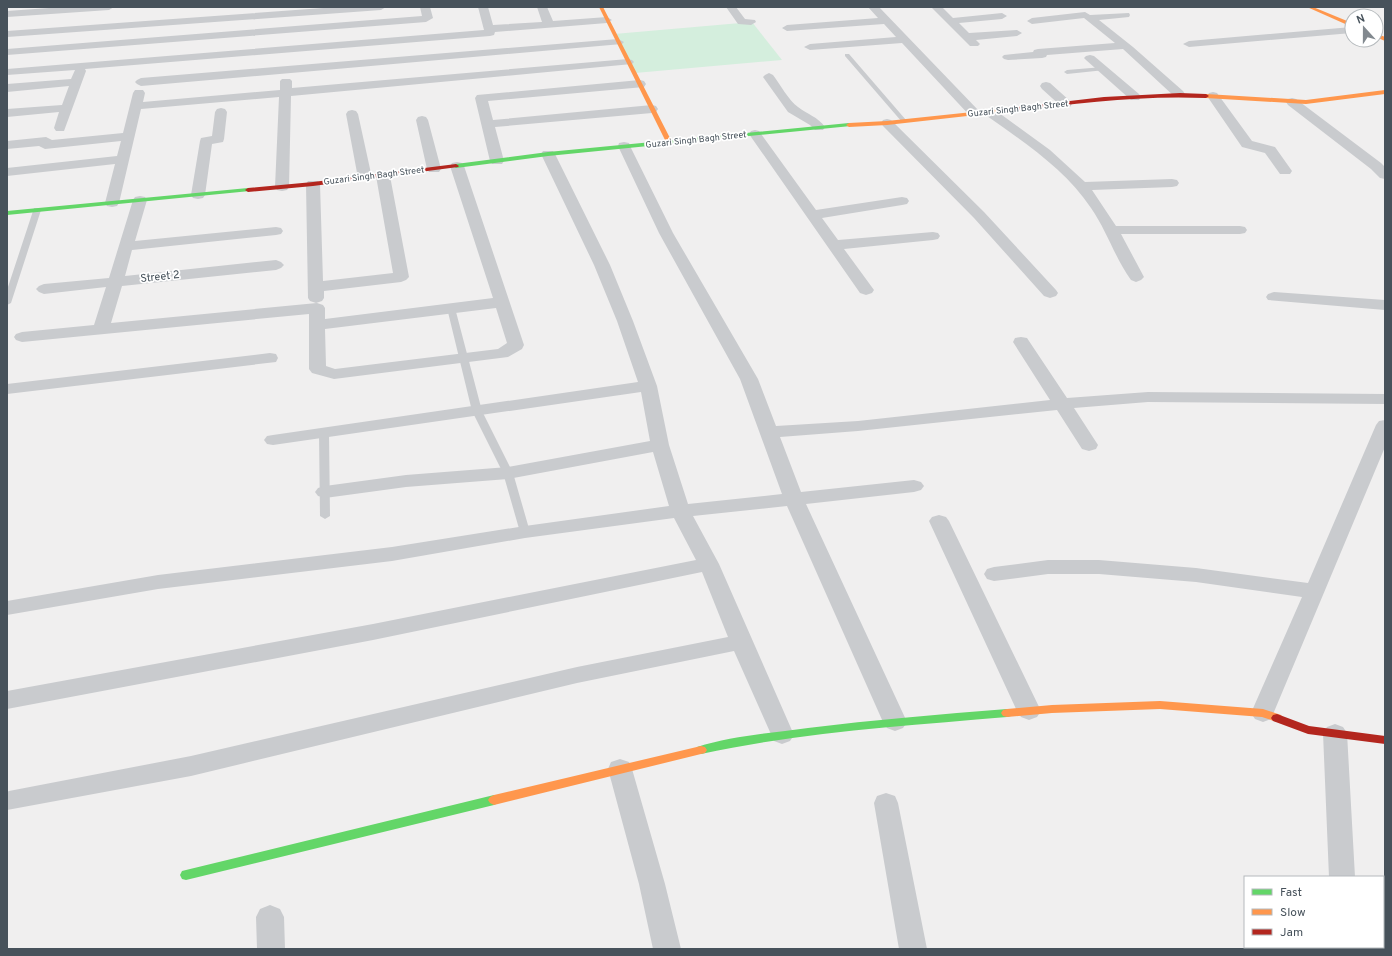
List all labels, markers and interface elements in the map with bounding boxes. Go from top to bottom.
north arrow [1344,8,1384,48]
text: N [1355,12,1367,28]
street label: Guzari Singh Bagh Street [967,98,1069,120]
street label: Guzari Singh Bagh Street [645,129,747,151]
street label: Guzari Singh Bagh Street [323,164,425,188]
street label: Street 2 [140,268,180,286]
legend [1244,876,1384,948]
text: Fast [1280,885,1302,901]
text: Slow [1280,905,1306,921]
text: Jam [1280,925,1303,941]

